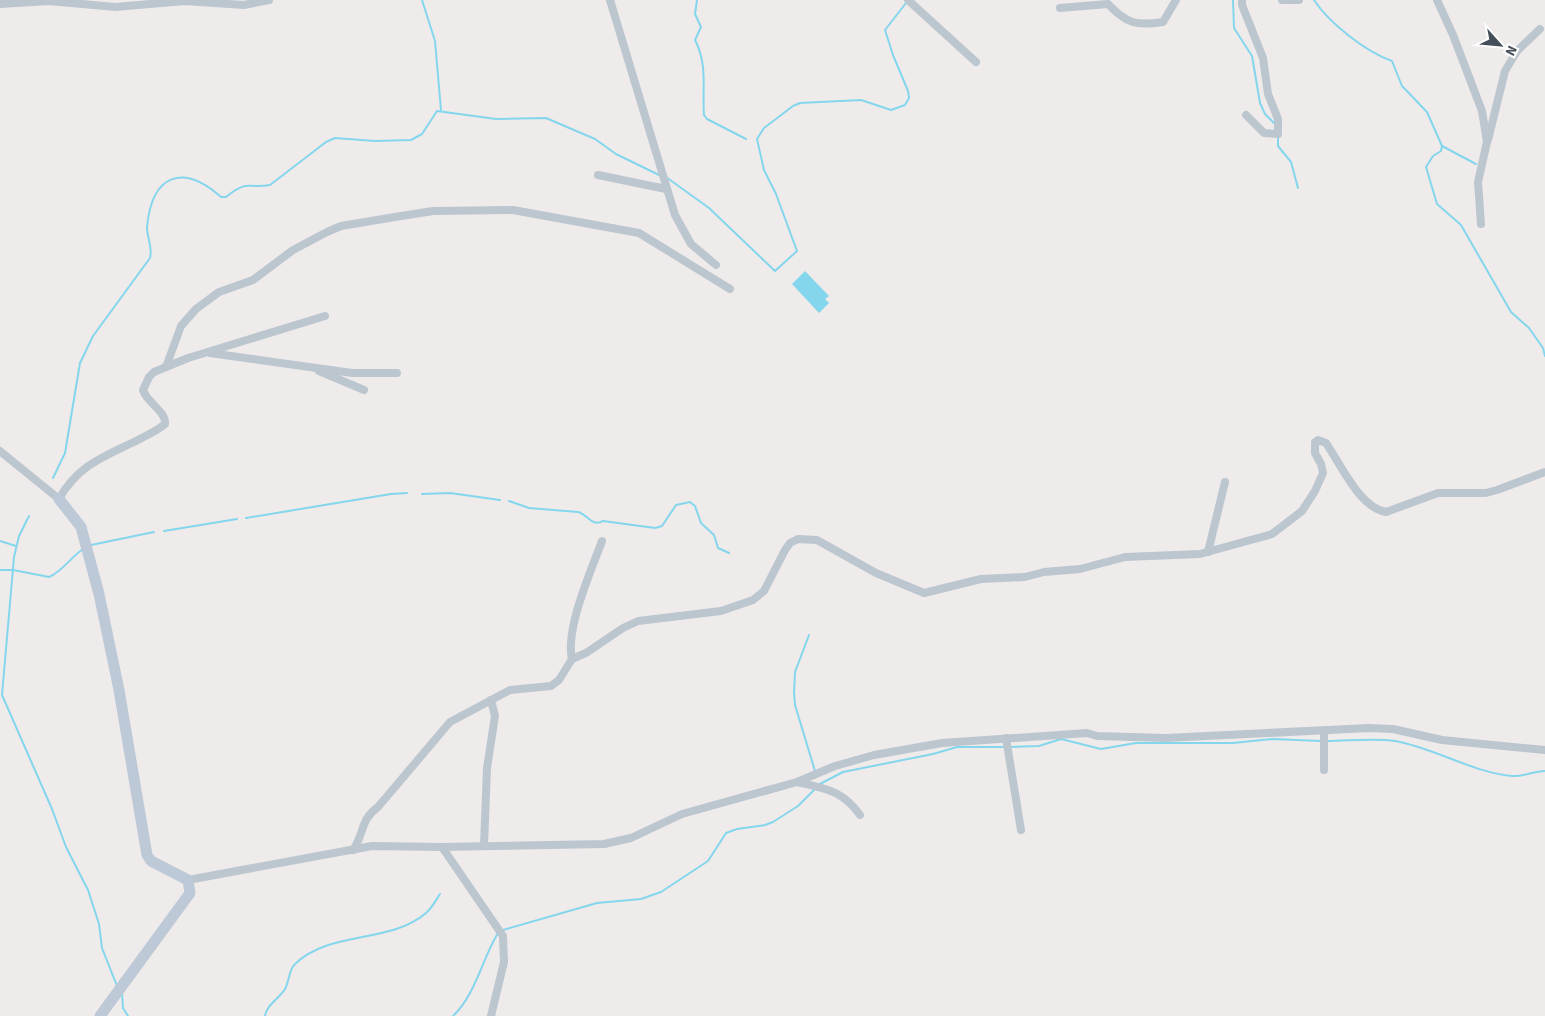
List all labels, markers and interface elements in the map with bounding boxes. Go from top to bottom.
north arrow [1475,20,1525,70]
text: N [1500,42,1522,59]

